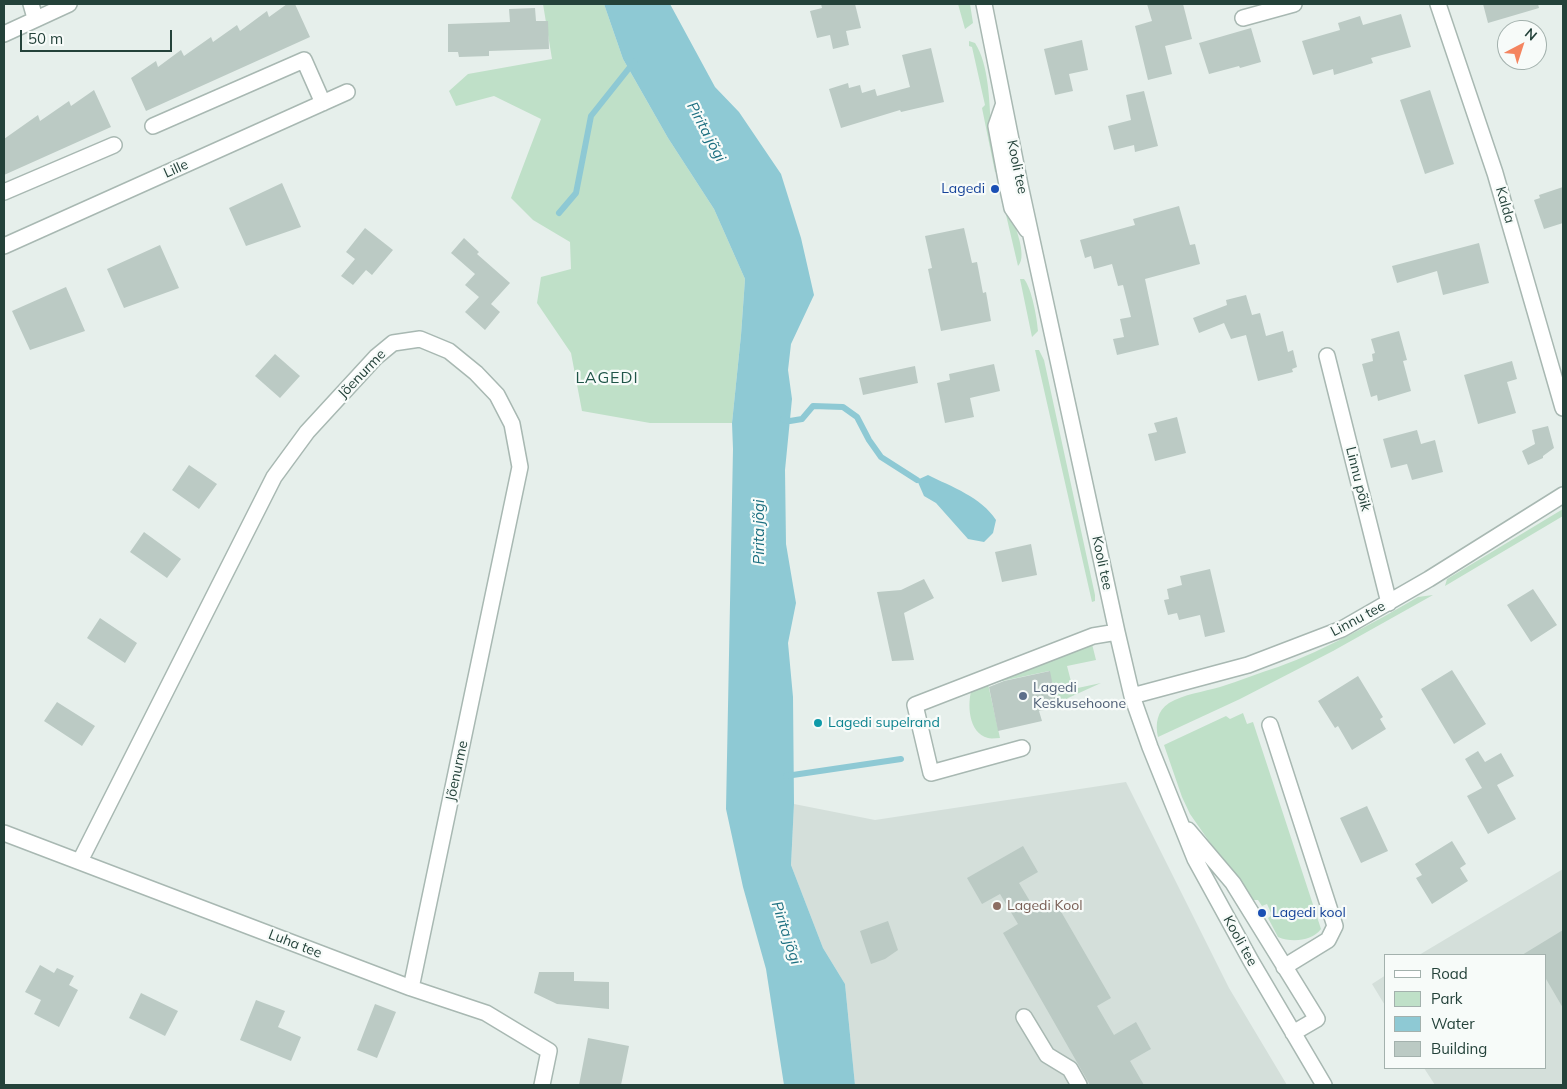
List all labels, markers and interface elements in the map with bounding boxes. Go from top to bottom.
scale bar [22,20,175,52]
north arrow [1497,20,1547,70]
text: N [1521,24,1541,45]
text: 50 m [28,29,63,48]
water label: Pirita jõgi [683,99,729,165]
street label: Kooli tee [1003,138,1031,196]
street label: Lille [161,156,191,182]
place label: Lagedi [941,181,985,197]
marker: Lagedi [989,183,1001,195]
street label: Kalda [1492,185,1518,225]
street label: Jõenurme [335,346,389,402]
district label: LAGEDI [575,368,639,388]
street label: Linnu põik [1342,445,1374,513]
water label: Pirita jõgi [750,499,768,565]
street label: Kooli tee [1088,534,1116,592]
street label: Linnu tee [1328,598,1388,640]
place label: Lagedi Keskusehoone [1033,680,1126,712]
marker: Lagedi Keskusehoone [1017,690,1029,702]
place label: Lagedi supelrand [828,715,940,731]
marker: Lagedi supelrand [812,717,824,729]
street label: Jõenurme [442,739,472,803]
place label: Lagedi Kool [1007,898,1083,914]
water label: Pirita jõgi [767,899,805,967]
marker: Lagedi Kool [991,900,1003,912]
place label: Lagedi kool [1272,905,1346,921]
marker: Lagedi kool [1256,907,1268,919]
street label: Kooli tee [1219,913,1261,969]
street label: Luha tee [266,926,324,962]
legend [1384,954,1547,1069]
text: Road [1431,964,1468,983]
text: Park [1431,989,1463,1008]
text: Water [1431,1014,1475,1033]
text: Building [1431,1039,1487,1058]

